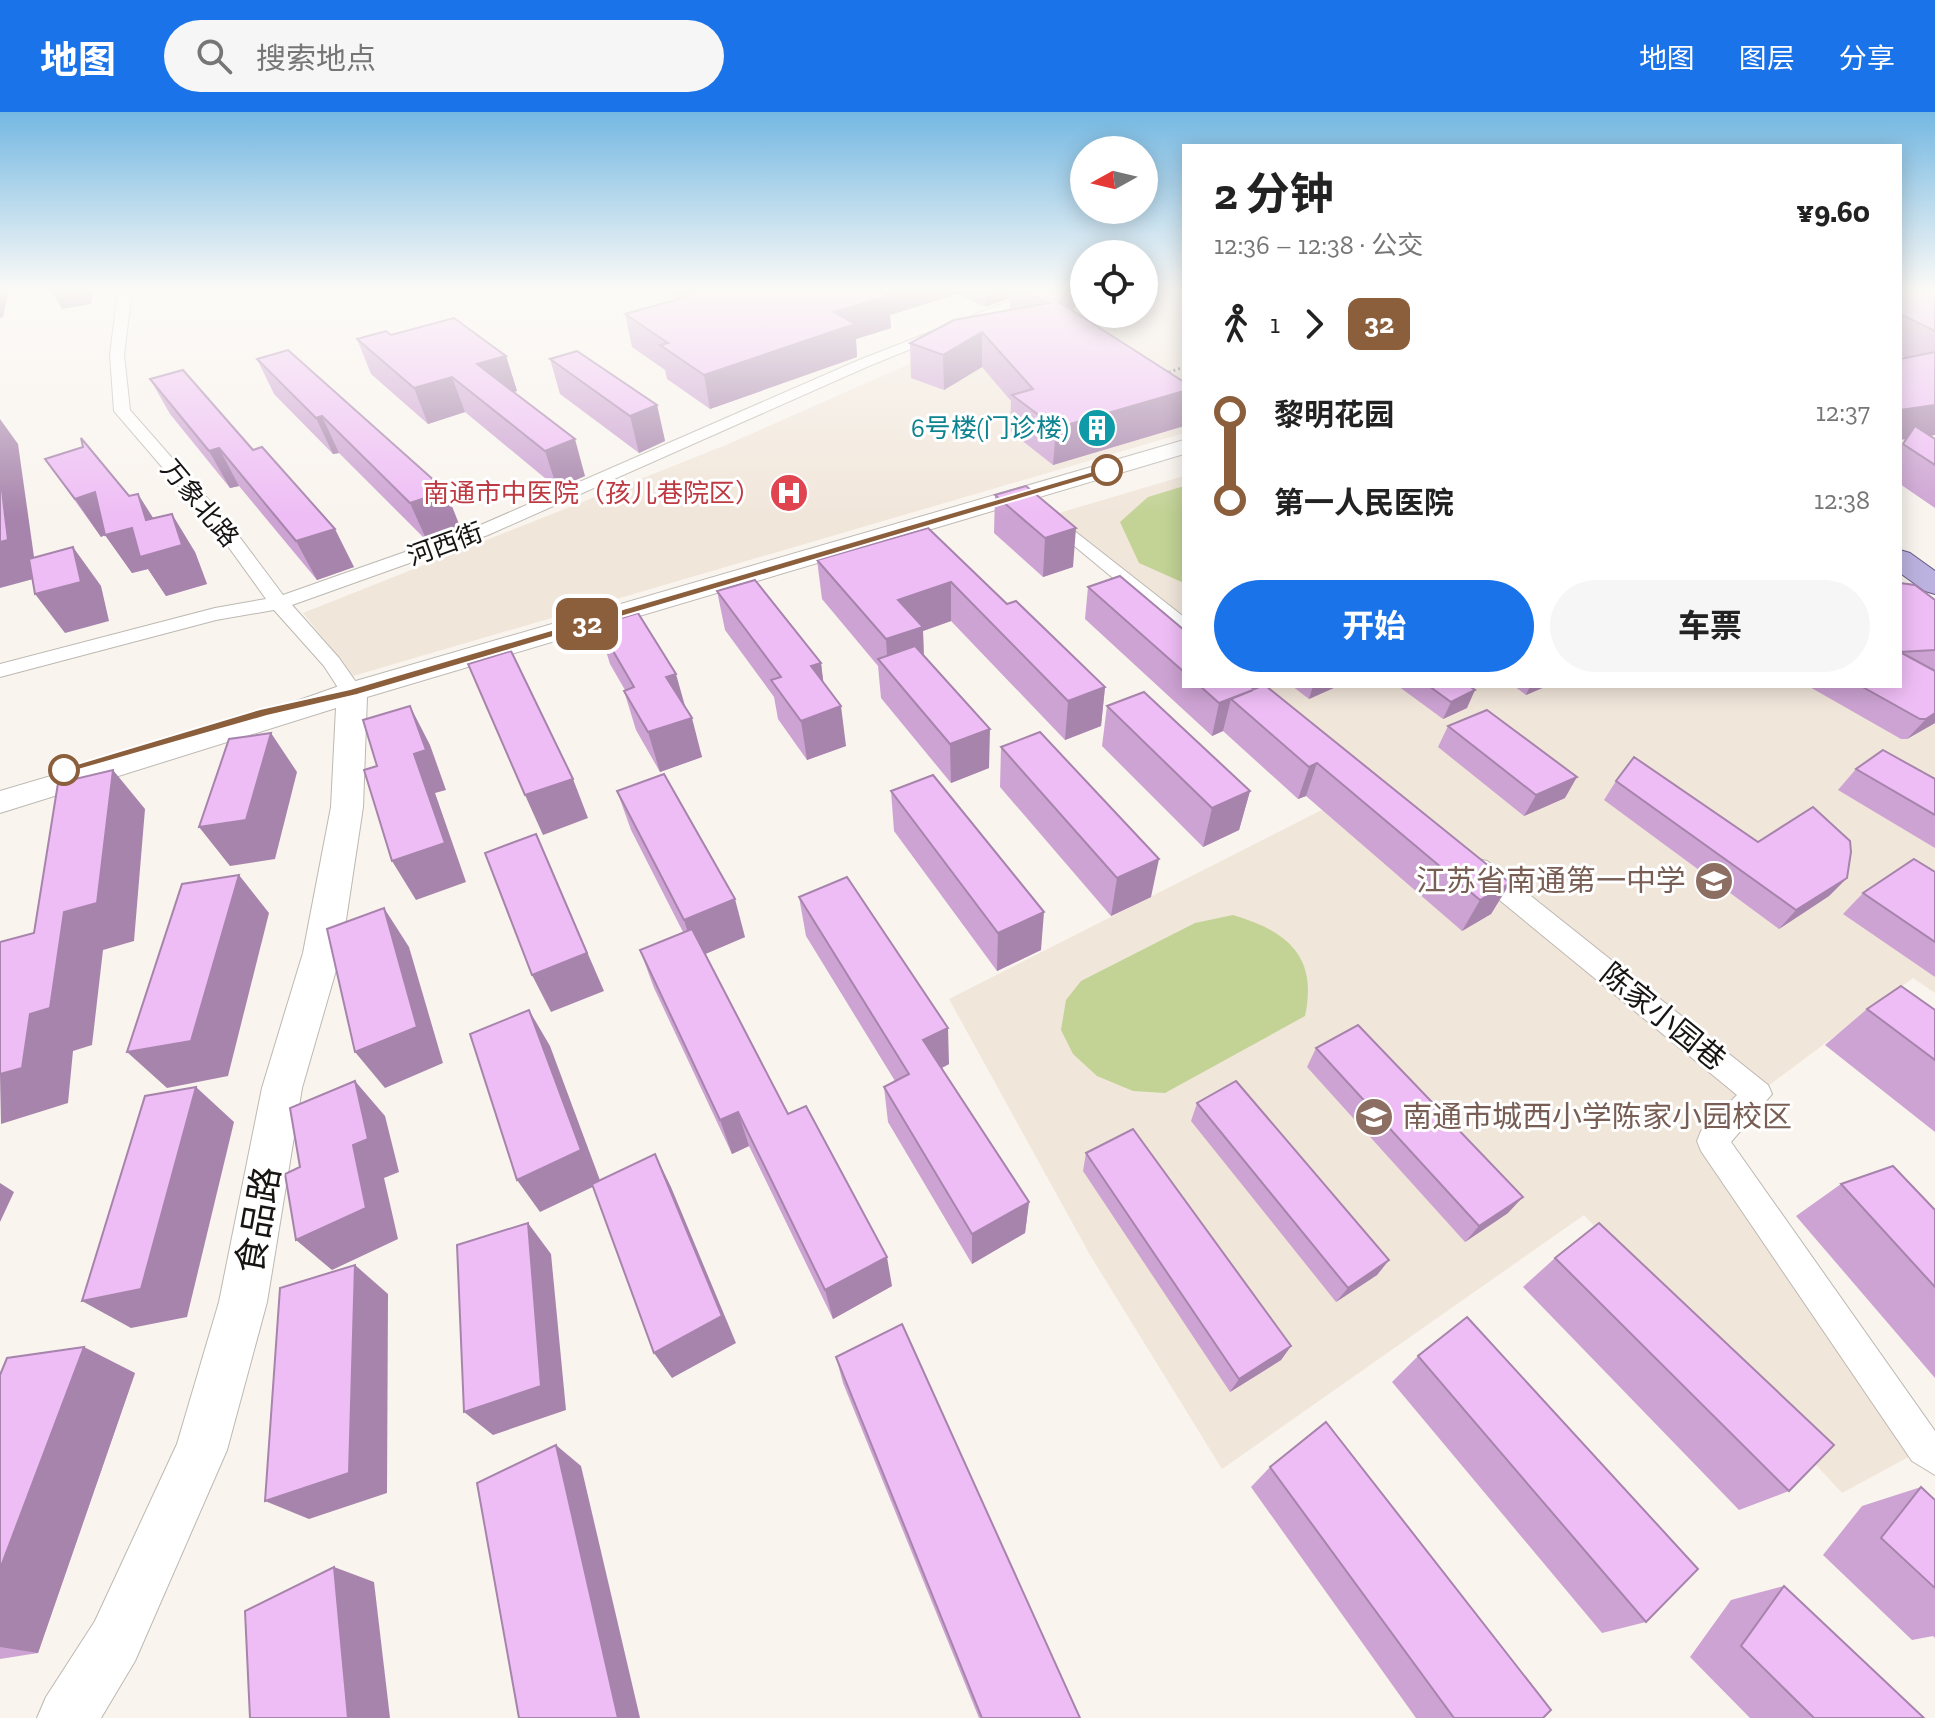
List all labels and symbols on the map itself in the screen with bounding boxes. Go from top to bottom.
north arrow [1070,136,1158,224]
building icon: 6号楼(门诊楼) [1076,407,1118,449]
place label: 6号楼(门诊楼) [911,412,1069,444]
street label: 万象北路 [154,453,246,553]
unlabelled marker [1092,455,1122,485]
hospital icon: 南通市中医院（孩儿巷院区） [768,472,810,514]
place label: 南通市中医院（孩儿巷院区） [423,477,761,509]
street label: 河西街 [403,516,487,572]
line badge: 32 [551,598,623,650]
unlabelled marker [49,755,79,785]
school or university icon: 江苏省南通第一中学 [1693,860,1735,902]
place label: 江苏省南通第一中学 [1416,863,1686,899]
street label: 陈家小园巷 [1593,956,1733,1078]
school or university icon: 南通市城西小学陈家小园校区 [1353,1096,1395,1138]
place label: 南通市城西小学陈家小园校区 [1402,1099,1792,1135]
street label: 食品路 [227,1163,289,1277]

